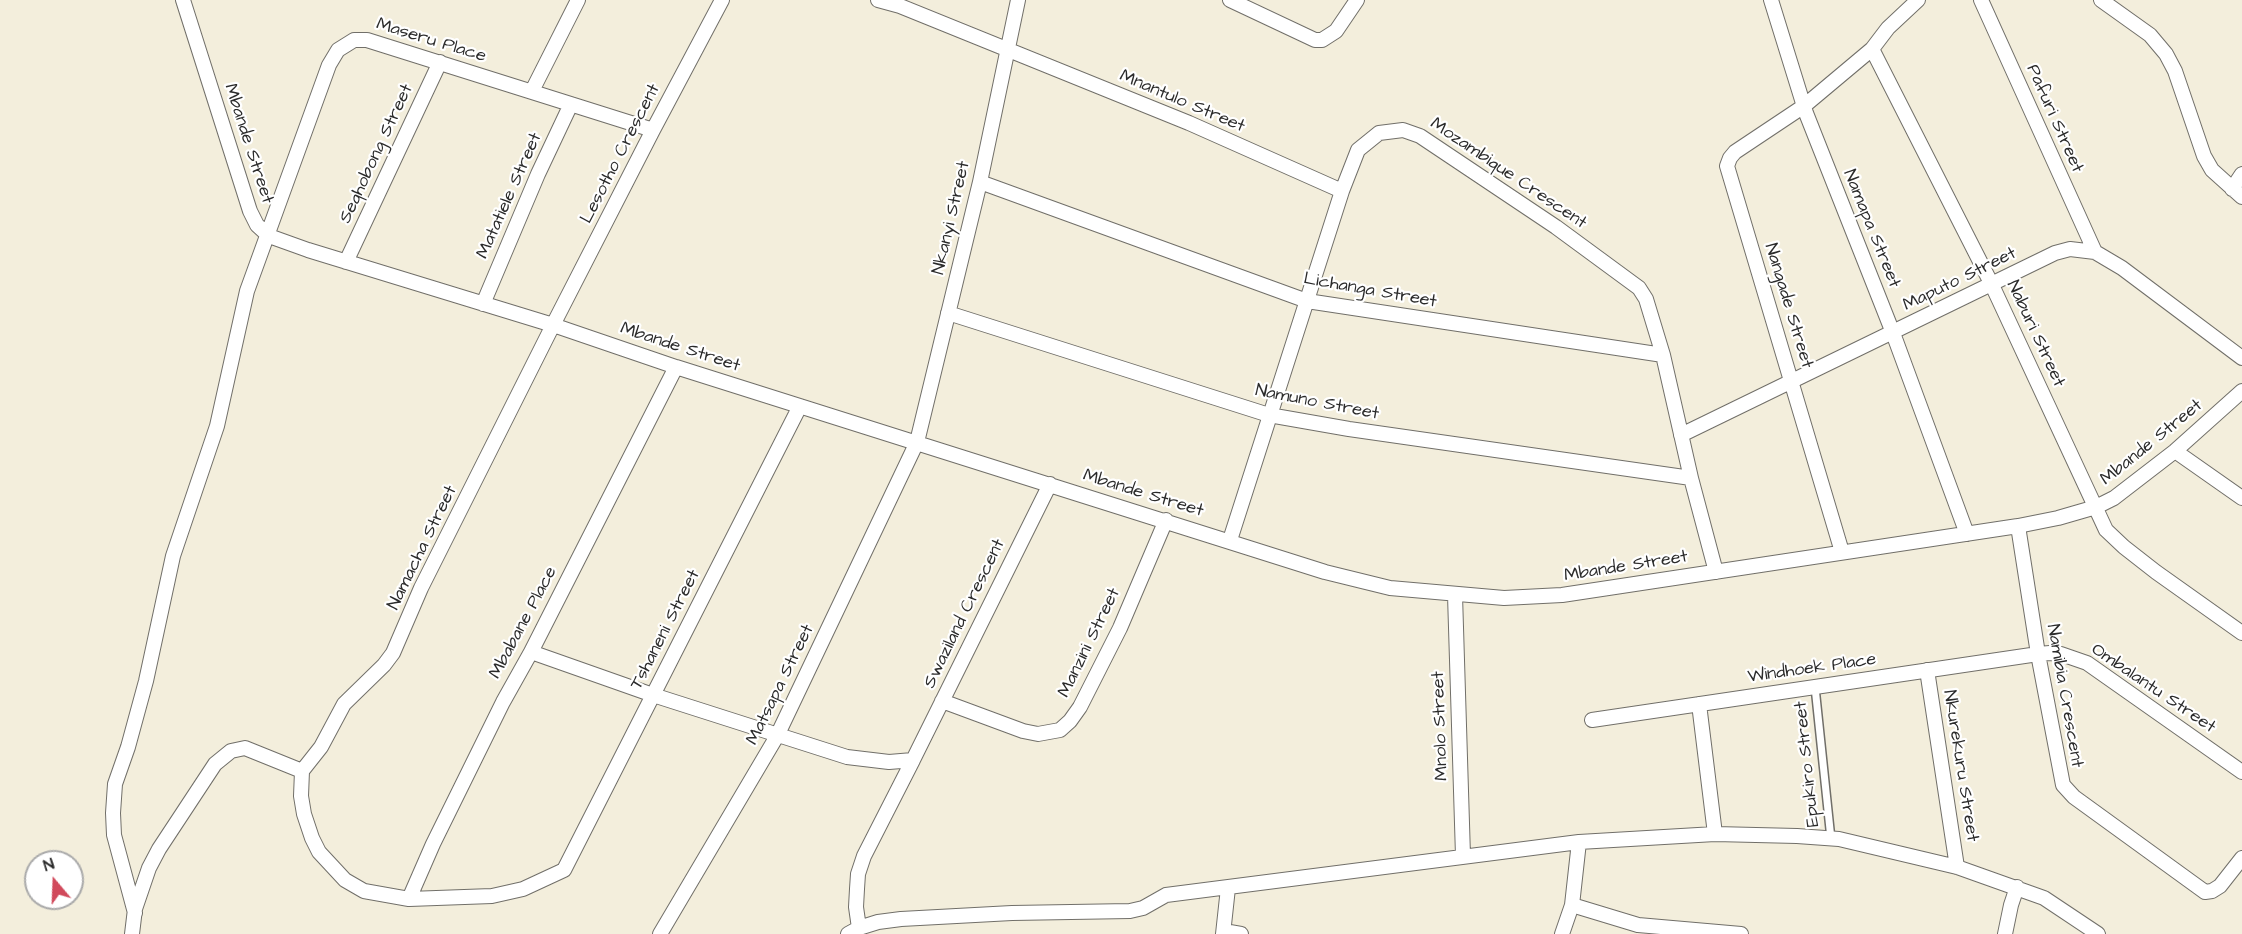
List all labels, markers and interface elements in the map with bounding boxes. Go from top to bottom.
street label: Maseru Place [373,14,489,68]
street label: Pafuri Street [2021,62,2087,176]
street label: Mnantulo Street [1116,66,1248,138]
street label: Mbande Street [218,81,278,207]
street label: Seqhobong Street [335,81,419,227]
street label: Lesotho Crescent [576,81,666,227]
street label: Mozambique Crescent [1426,114,1590,234]
street label: Matatiele Street [473,130,547,262]
street label: Nkanyi Street [928,159,976,277]
street label: Namapa Street [1837,167,1905,291]
street label: Nangade Street [1759,241,1817,371]
street label: Maputo Street [1900,243,2020,317]
street label: Lichanga Street [1302,269,1438,313]
street label: Naburi Street [2001,277,2069,391]
street label: Mbande Street [617,318,743,378]
street label: Namuno Street [1253,380,1381,426]
street label: Mbande Street [2097,395,2207,491]
street label: Mbande Street [1080,465,1206,523]
street label: Namacha Street [384,482,462,614]
street label: Swaziland Crescent [920,536,1010,692]
street label: Mbande Street [1563,547,1689,587]
street label: Mbabane Place [485,563,563,683]
street label: Tshaneni Street [627,567,705,693]
street label: Manzini Street [1054,585,1126,701]
street label: Matsapa Street [742,621,820,749]
street label: Namibia Crescent [2041,623,2087,769]
street label: Ombalantu Street [2087,639,2219,739]
street label: Windhoek Place [1746,649,1878,689]
street label: Mnolo Street [1428,671,1454,781]
street label: Nkurekuru Street [1937,689,1983,843]
street label: Epukiro Street [1791,700,1825,828]
north arrow [24,850,84,910]
text: N [40,853,57,877]

